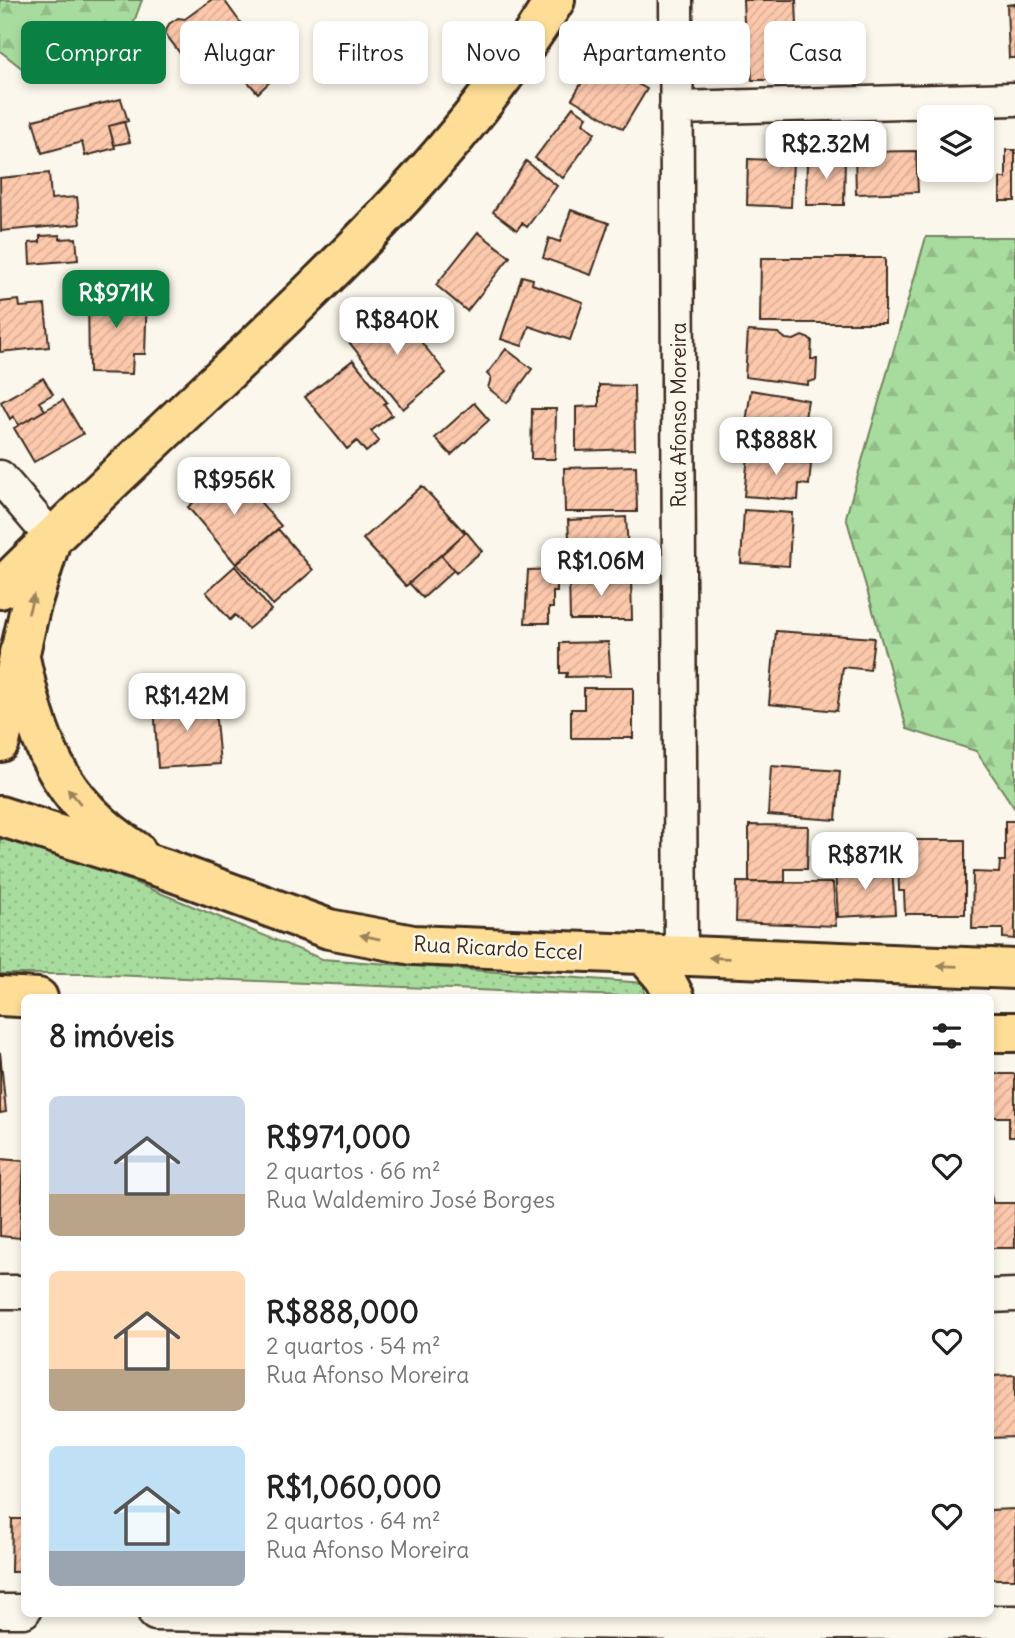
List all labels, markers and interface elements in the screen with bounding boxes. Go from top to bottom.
chip: Comprar [21,21,166,84]
chip: Alugar [180,21,299,84]
chip: Filtros [313,21,428,84]
chip: Novo [442,21,545,84]
chip: Apartamento [559,21,750,84]
chip: Casa [764,21,866,84]
map controls [917,105,994,182]
button: layers [917,105,994,182]
pin: R$2.32M [761,122,891,181]
text: R$2.32M [781,129,871,158]
pin: R$971K [59,270,173,330]
text: R$971K [78,278,154,307]
pin: R$840K [340,298,454,357]
text: R$840K [355,305,439,334]
street label: Rua Afonso Moreira [665,322,692,508]
pin: R$888K [719,418,833,477]
text: R$888K [735,425,817,454]
pin: R$956K [177,458,291,517]
text: R$956K [193,465,275,494]
pin: R$1.06M [536,538,666,598]
text: R$1.06M [557,546,645,575]
one-way arrow [26,593,37,615]
pin: R$1.42M [122,674,252,733]
text: R$1.42M [144,681,230,710]
one-way arrow [67,787,82,805]
pin: R$871K [808,832,922,892]
text: R$871K [827,840,903,869]
street label: Rua Ricardo Eccel [413,930,583,966]
one-way arrow [359,931,381,942]
one-way arrow [708,952,730,963]
one-way arrow [936,961,958,972]
text: 8 imóveis [49,1017,174,1055]
icon: filters [928,1017,966,1055]
text: R$971,000 [266,1118,411,1156]
icon: home [105,1124,189,1208]
icon: heart [928,1147,966,1185]
text: 2 quartos · 66 m² [266,1156,441,1185]
text: Rua Waldemiro José Borges [266,1185,555,1214]
text: R$888,000 [266,1293,419,1331]
icon: home [105,1299,189,1383]
icon: heart [928,1322,966,1360]
text: 2 quartos · 54 m² [266,1331,441,1360]
text: Rua Afonso Moreira [266,1360,469,1389]
text: R$1,060,000 [266,1468,442,1506]
icon: home [105,1474,189,1558]
icon: heart [928,1497,966,1535]
text: 2 quartos · 64 m² [266,1506,441,1535]
text: Rua Afonso Moreira [266,1535,469,1564]

